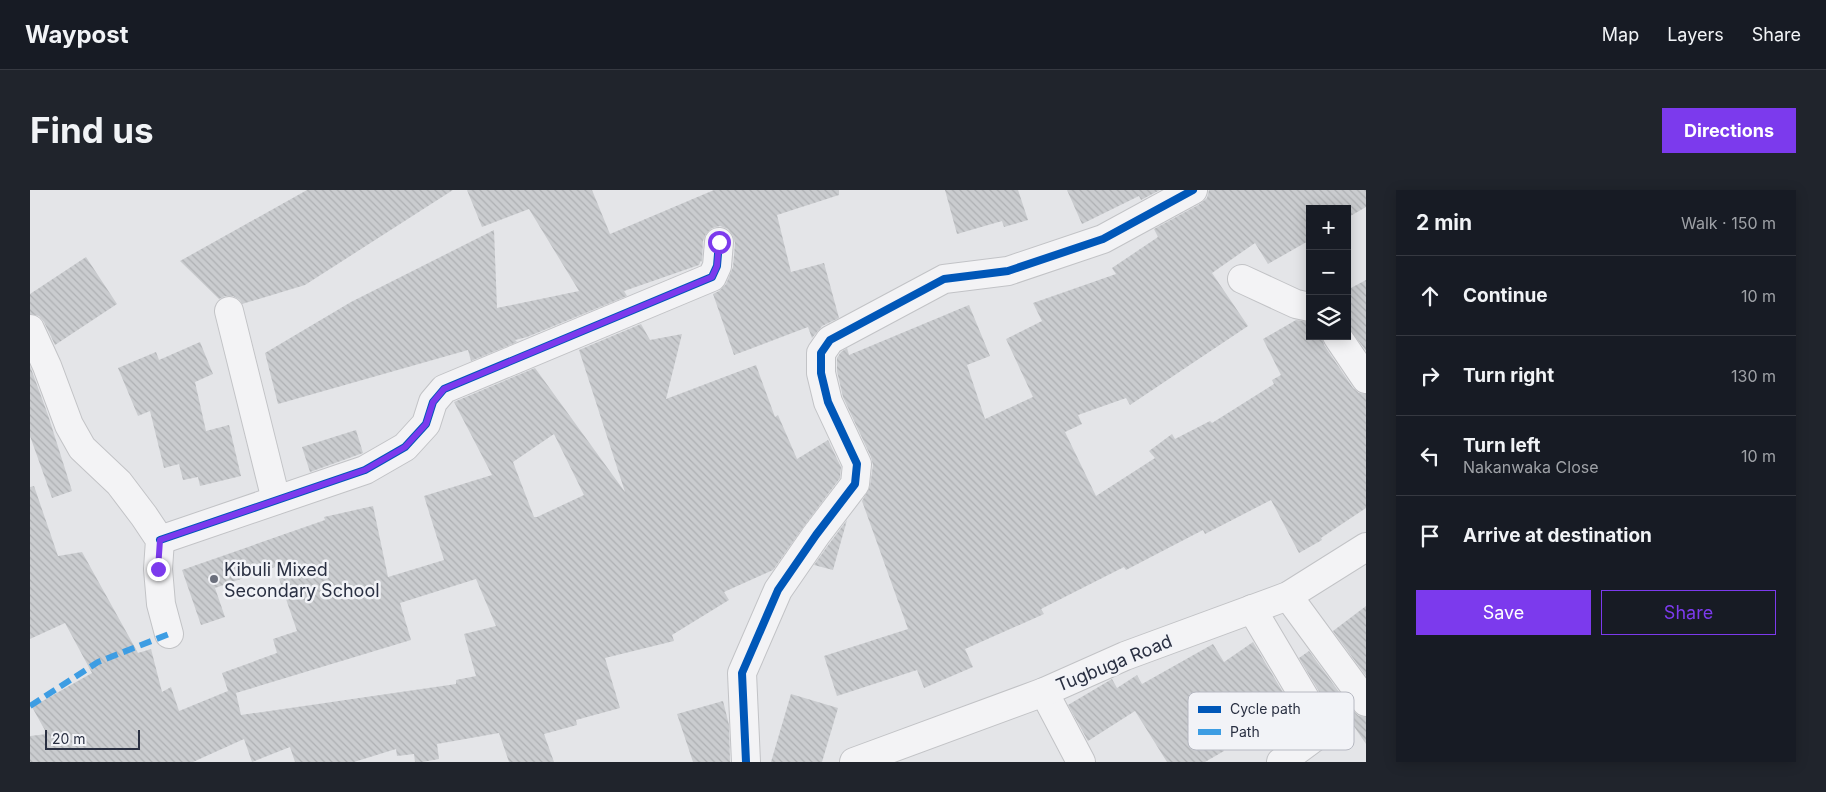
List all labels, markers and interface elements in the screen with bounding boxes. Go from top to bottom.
text: Waypost [25,20,129,49]
text: Map [1602,24,1639,45]
text: Layers [1667,24,1724,45]
text: Share [1752,24,1801,45]
button: Directions [1662,108,1796,153]
text: Find us [30,109,154,151]
map controls [1306,205,1351,340]
button: + [1306,205,1351,250]
text: 2 min [1416,210,1472,235]
text: Walk · 150 m [1681,213,1776,233]
route start [708,231,731,254]
button: − [1306,250,1351,295]
icon: ahead [1416,282,1444,310]
text: Continue [1463,284,1548,307]
text: 10 m [1741,286,1776,306]
button: layers [1306,295,1351,340]
icon: right [1416,362,1444,390]
text: Turn right [1463,364,1554,387]
text: 130 m [1731,366,1776,386]
text: Turn left [1463,434,1541,457]
icon: left [1416,442,1444,470]
text: 10 m [1741,446,1776,466]
text: Nakanwaka Close [1463,457,1599,477]
icon: arrive [1416,522,1444,550]
text: Arrive at destination [1463,524,1652,547]
route end [147,558,170,581]
place label: Kibuli Mixed Secondary School [224,559,380,601]
marker: Kibuli Mixed Secondary School [208,573,220,585]
button: Save [1416,590,1591,635]
button: Share [1601,590,1776,635]
street label: Tugbuga Road [1053,630,1175,696]
legend [1188,692,1354,750]
text: Cycle path [1230,700,1301,717]
text: Path [1230,723,1260,740]
scale bar [45,727,140,750]
text: 20 m [52,730,86,747]

